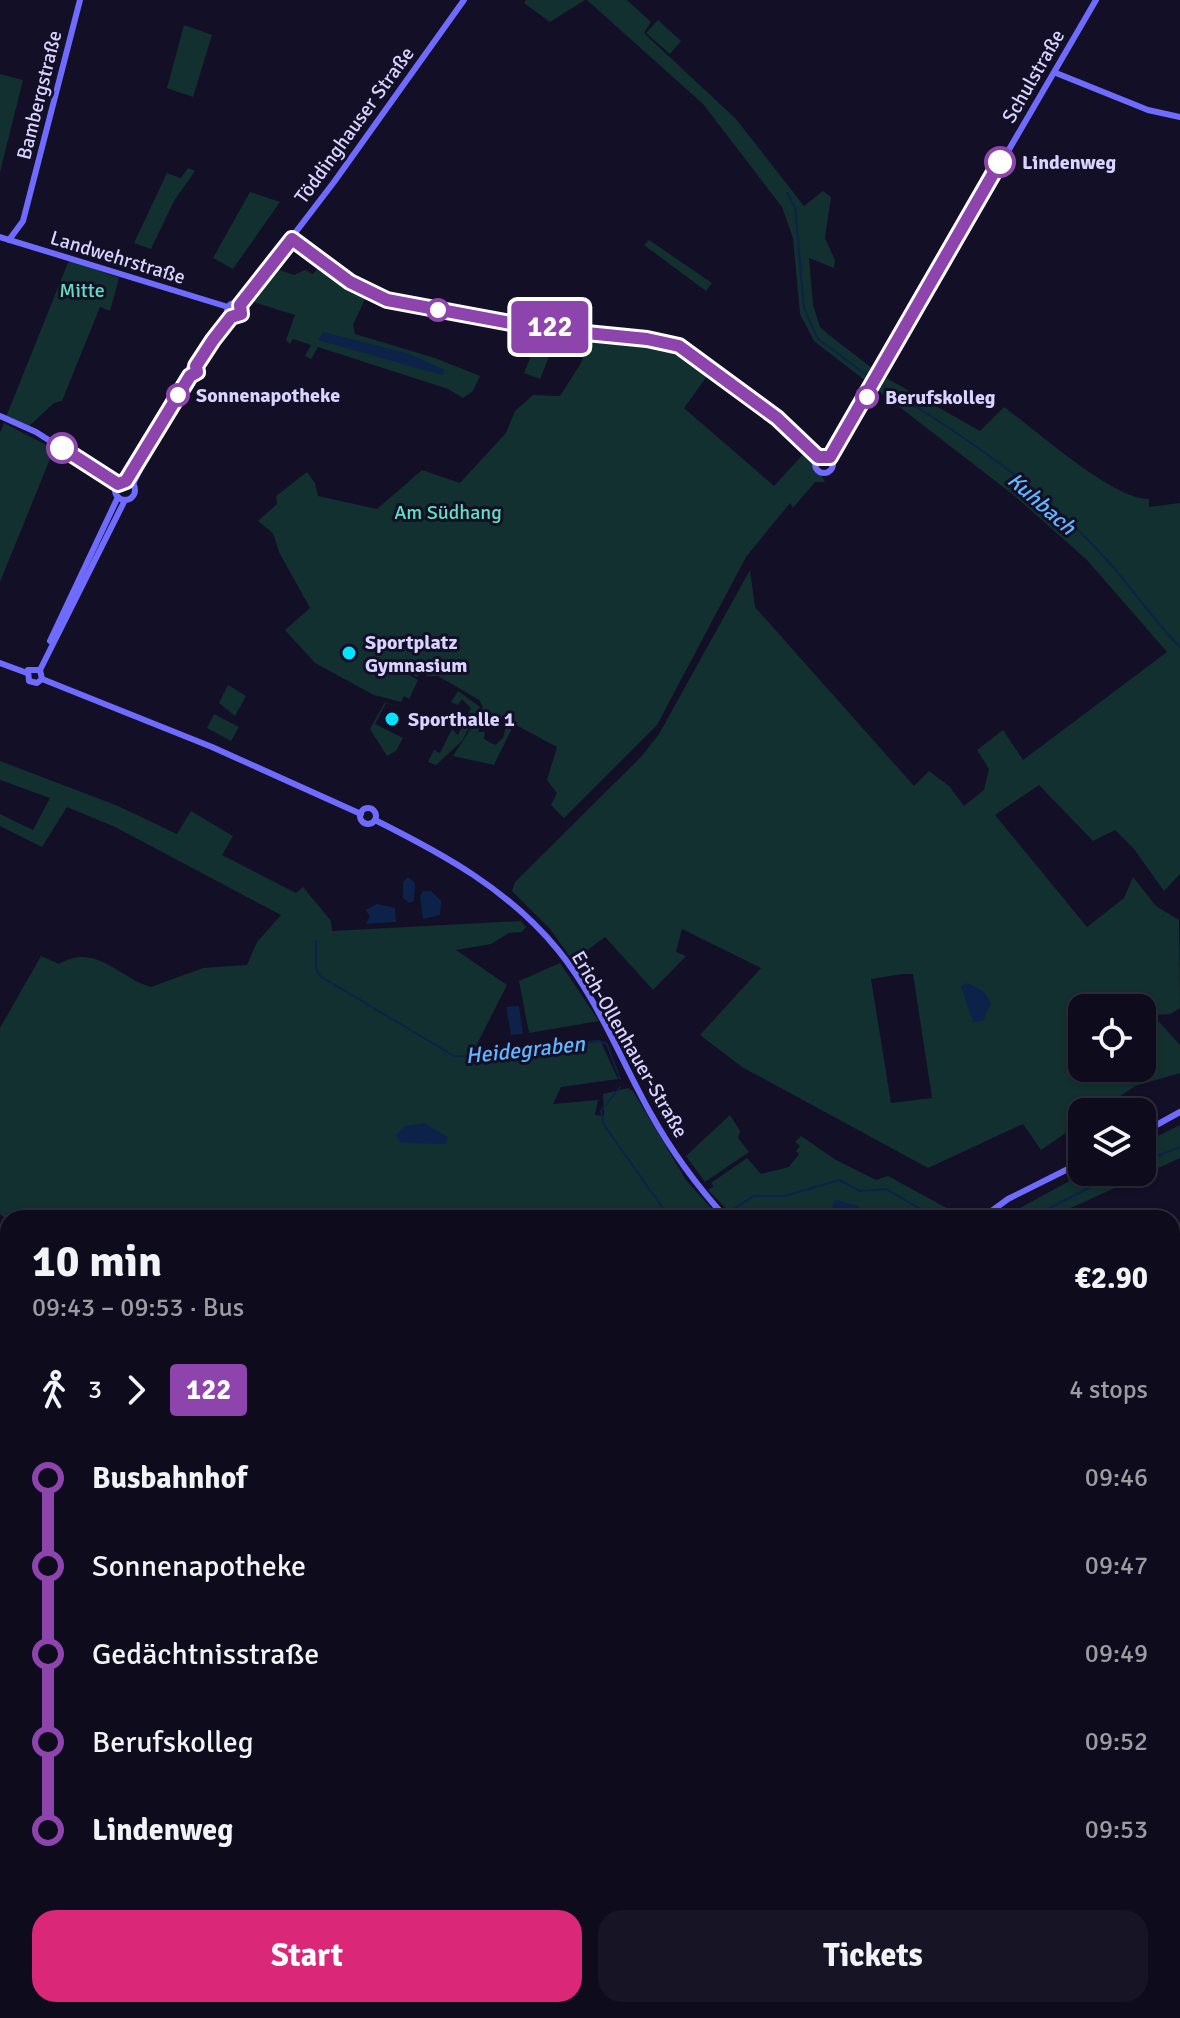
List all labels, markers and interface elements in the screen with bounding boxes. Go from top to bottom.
street label: Schulstraße [997,25,1070,127]
street label: Bambergstraße [11,28,68,162]
street label: Töddinghauser Straße [289,42,420,209]
marker: Lindenweg [985,147,1015,177]
place label: Lindenweg [1022,150,1116,175]
street label: Landwehrstraße [47,225,188,290]
park label: Mitte [59,278,105,303]
unlabelled marker [427,299,449,321]
line badge: 122 [504,301,596,353]
text: 122 [527,310,573,344]
place label: Sonnenapotheke [196,383,340,408]
marker: Sonnenapotheke [167,384,189,406]
place label: Berufskolleg [885,385,996,410]
marker: Berufskolleg [856,386,878,408]
unlabelled marker [47,433,77,463]
water label: Kuhbach [1002,466,1082,541]
park label: Am Südhang [394,500,502,525]
place label: Sportplatz Gymnasium [365,630,467,678]
marker: Sportplatz Gymnasium [340,644,358,662]
place label: Sporthalle 1 [408,707,515,732]
marker: Sporthalle 1 [383,710,401,728]
street label: Erich-Ollenhauer-Straße [566,946,693,1142]
map controls [1068,994,1156,1186]
button: locate [1068,994,1156,1082]
water label: Heidegraben [464,1030,587,1069]
button: layers [1068,1098,1156,1186]
text: 10 min [32,1235,162,1289]
text: €2.90 [1075,1260,1148,1297]
text: 09:43 – 09:53 · Bus [32,1292,244,1324]
icon: walk [32,1368,76,1412]
icon: forward [114,1368,158,1412]
text: 122 [186,1373,231,1407]
text: 3 [88,1374,102,1406]
text: 4 stops [1069,1374,1148,1406]
text: Busbahnhof [92,1460,247,1497]
text: 09:46 [1085,1462,1148,1494]
text: Sonnenapotheke [92,1548,306,1585]
text: 09:47 [1085,1550,1148,1582]
text: Gedächtnisstraße [92,1636,319,1673]
text: 09:49 [1085,1638,1148,1670]
text: Berufskolleg [92,1724,254,1761]
text: 09:52 [1085,1726,1148,1758]
text: Lindenweg [92,1812,233,1849]
text: 09:53 [1085,1814,1148,1846]
button: Start [32,1910,582,2002]
button: Tickets [598,1910,1148,2002]

